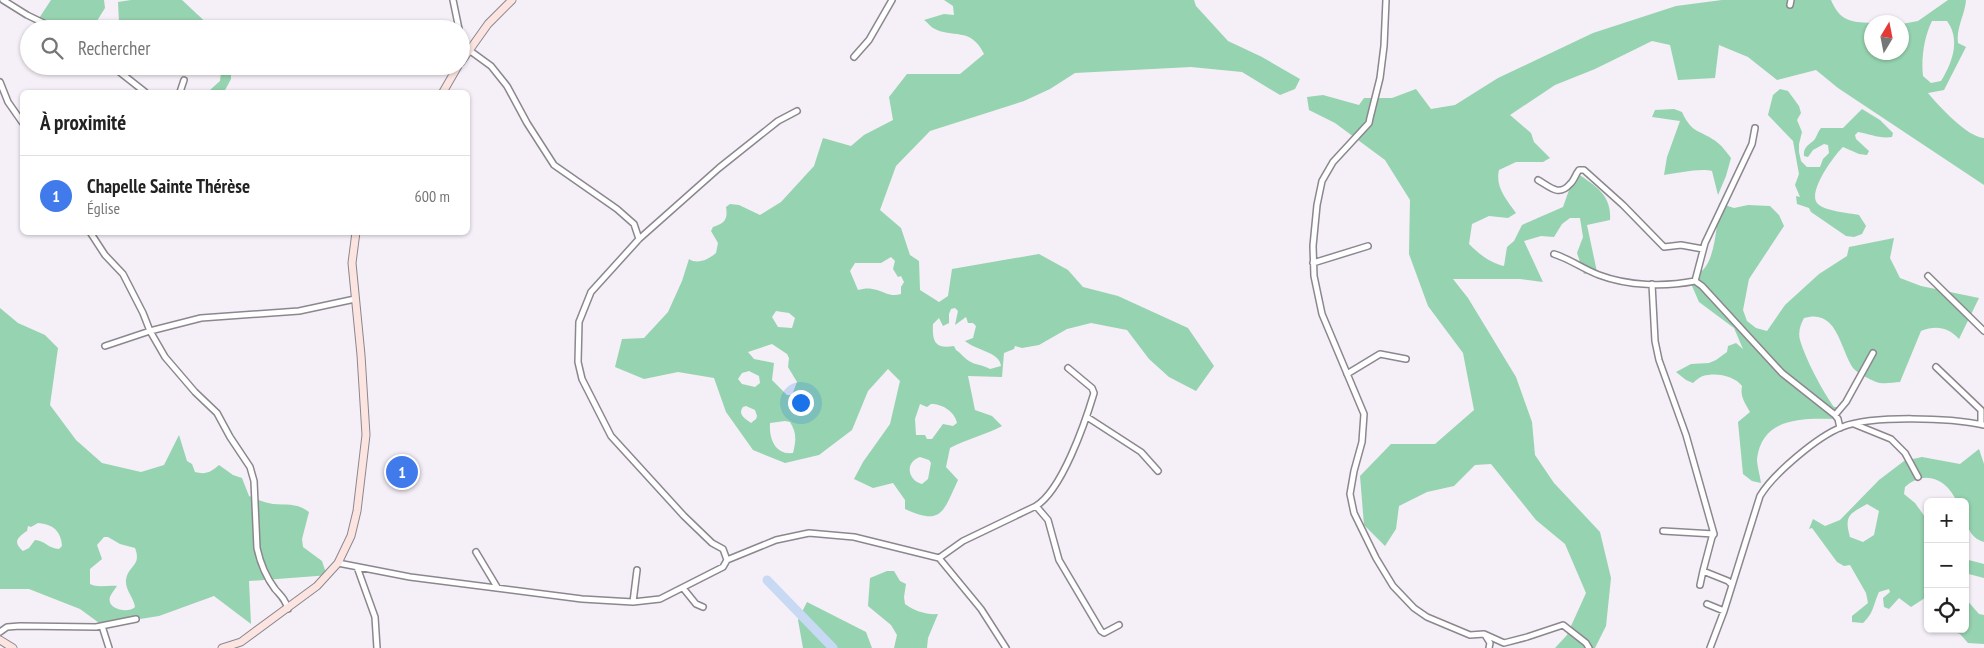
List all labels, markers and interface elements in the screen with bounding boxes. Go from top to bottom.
north arrow [1864,15,1909,60]
search box [20,20,470,75]
icon: search [38,34,66,62]
text: Rechercher [78,36,150,60]
text: À proximité [40,109,126,136]
text: Chapelle Sainte Thérèse [87,174,250,198]
text: 1 [52,186,60,206]
text: 600 m [415,186,450,206]
text: Église [87,198,120,218]
your location [788,390,814,416]
pin: 1 [386,453,418,491]
map controls [1924,498,1969,633]
button: + [1924,498,1969,543]
button: − [1924,543,1969,588]
button: locate [1924,588,1969,633]

